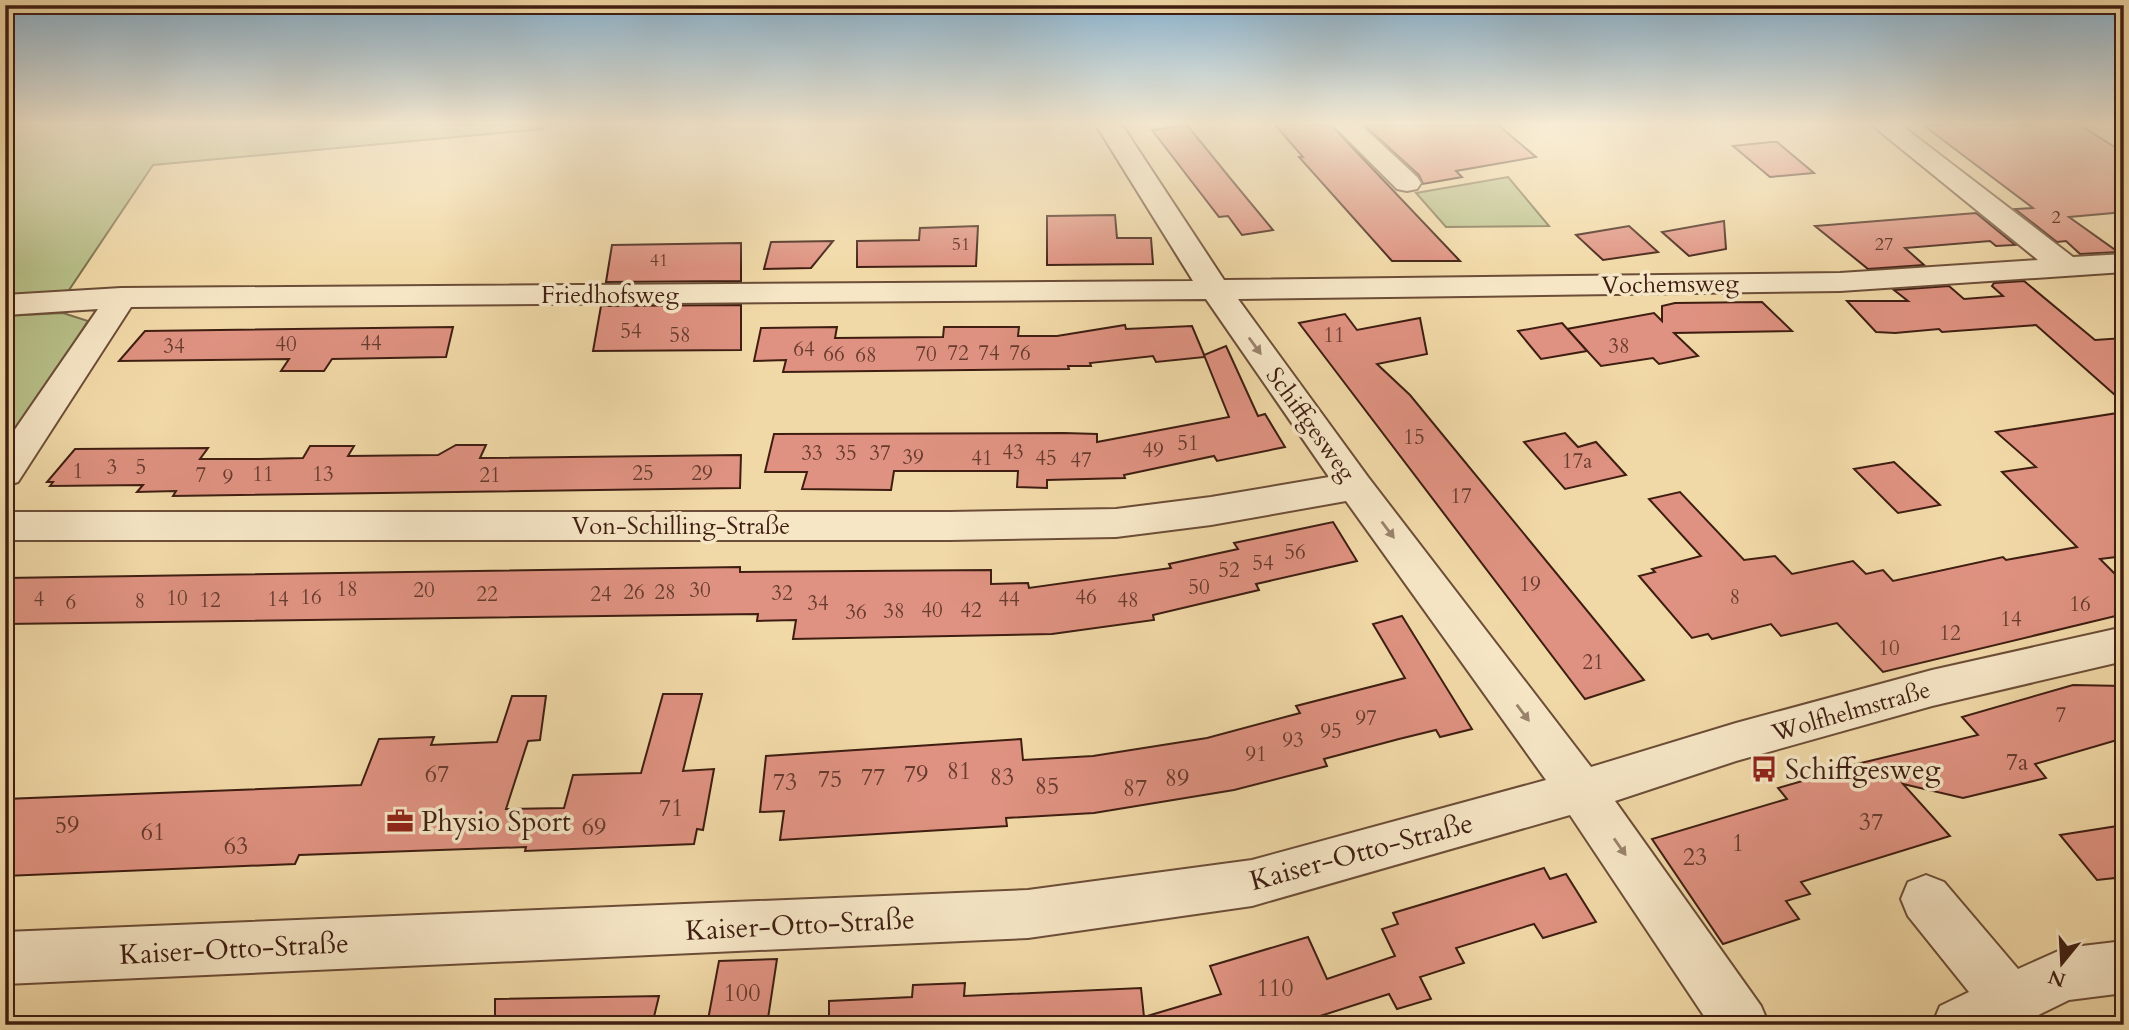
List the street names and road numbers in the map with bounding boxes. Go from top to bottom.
street label: Vochemsweg [1601,267,1740,302]
street label: Friedhofsweg [541,279,680,312]
street label: Schiffgesweg [1258,361,1363,488]
street label: Von-Schilling-Straße [572,510,790,543]
street label: Wolfhelmstraße [1767,673,1934,750]
street label: Kaiser-Otto-Straße [1245,804,1477,900]
street label: Kaiser-Otto-Straße [684,900,916,950]
street label: Kaiser-Otto-Straße [118,924,350,974]

